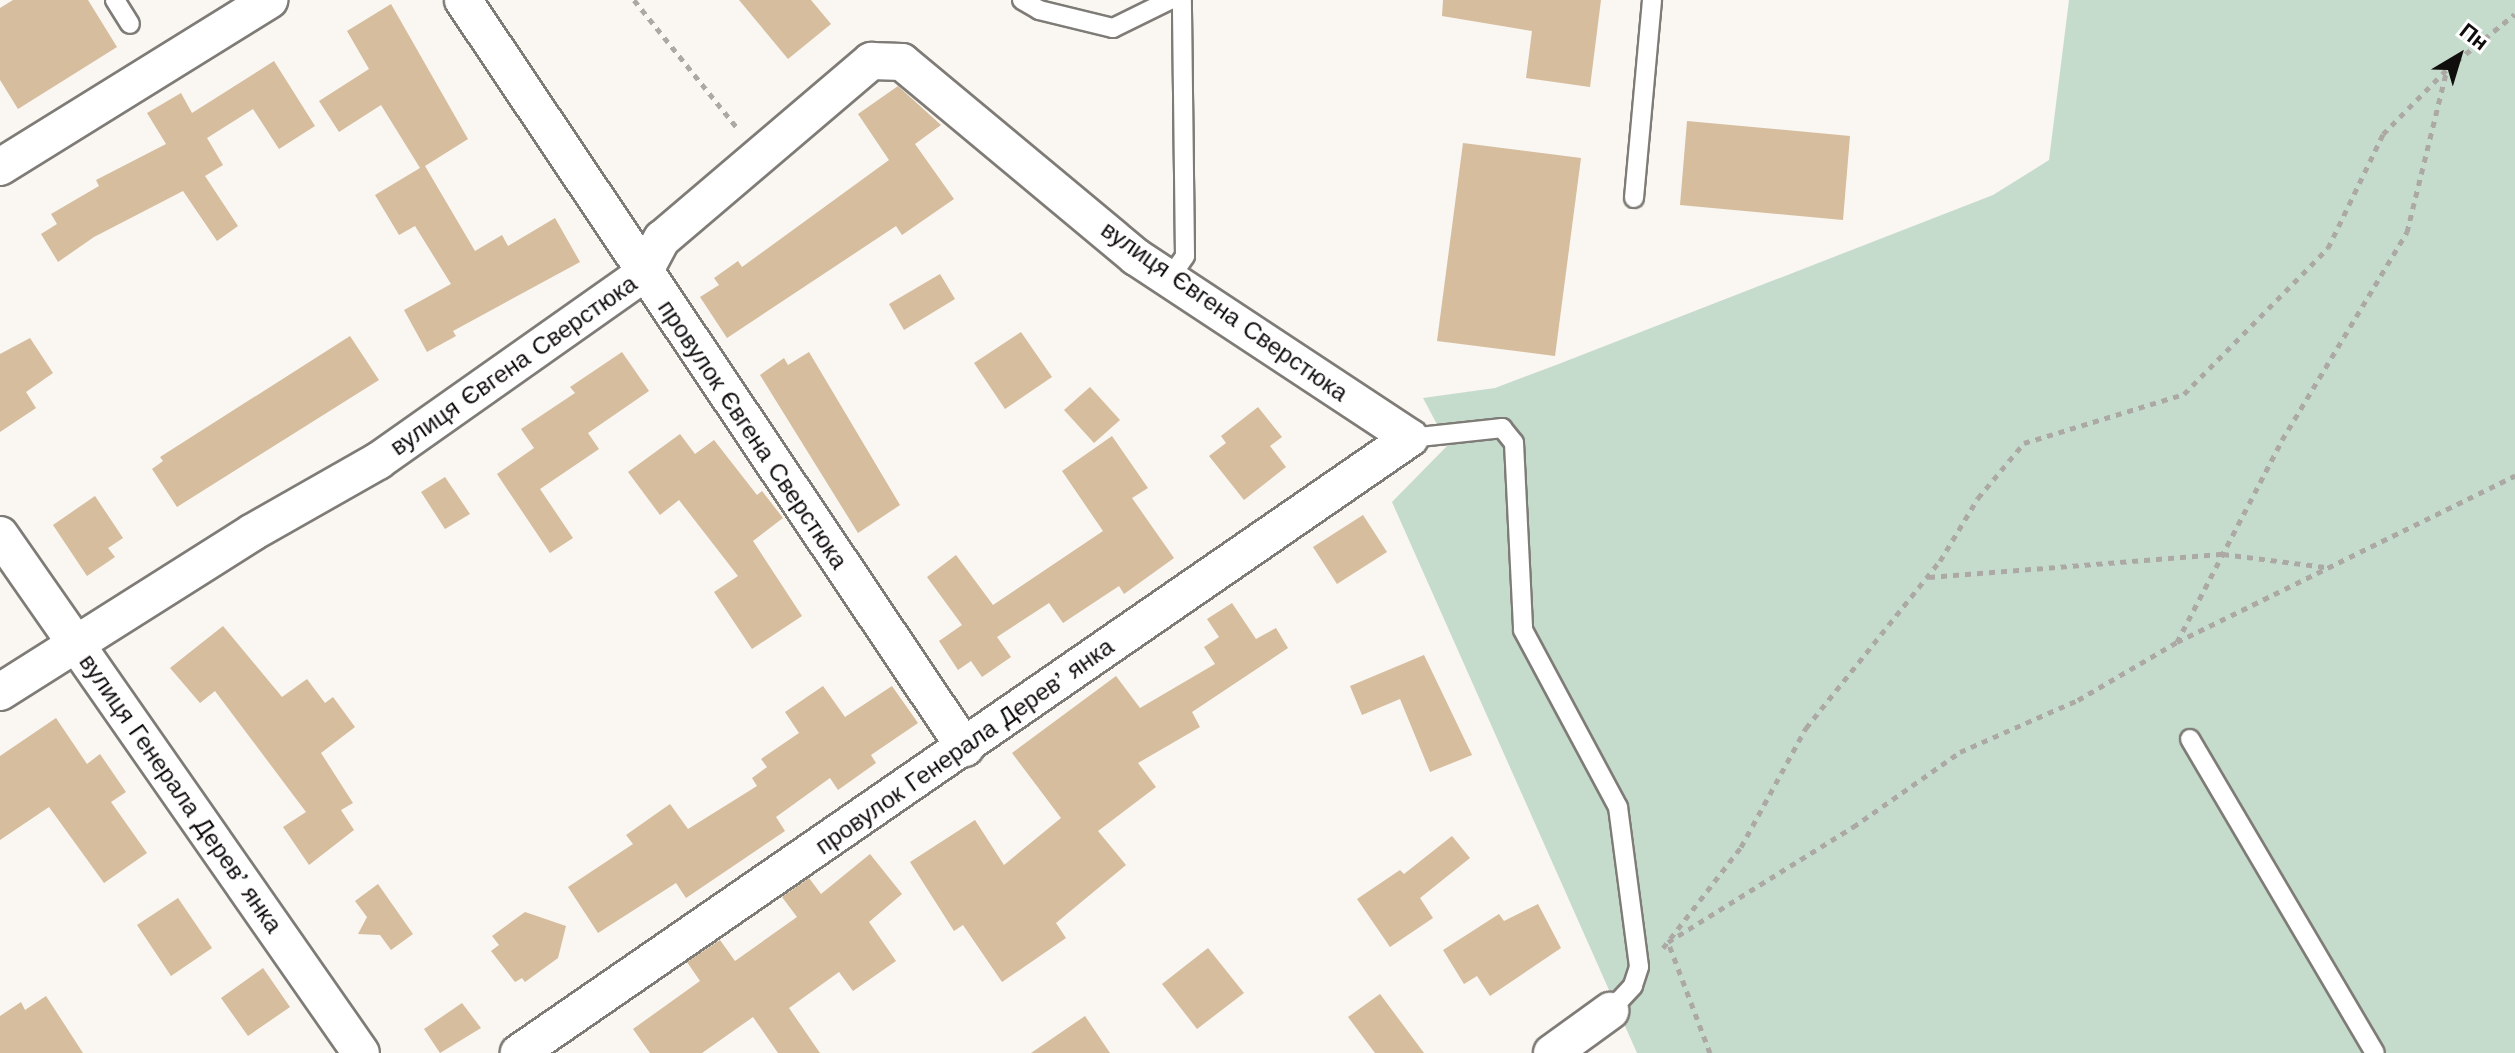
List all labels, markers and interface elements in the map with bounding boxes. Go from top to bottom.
north arrow [2419,16,2499,96]
text: Пн [2455,18,2493,55]
street label: вулиця Євгена Сверстюка [1095,216,1353,408]
street label: вулиця Євгена Сверстюка [385,270,643,462]
street label: провулок Євгена Сверстюка [651,295,853,575]
street label: провулок Генерала Деревʼянка [810,633,1120,861]
street label: вулиця Генерала Деревʼянка [73,649,287,939]

